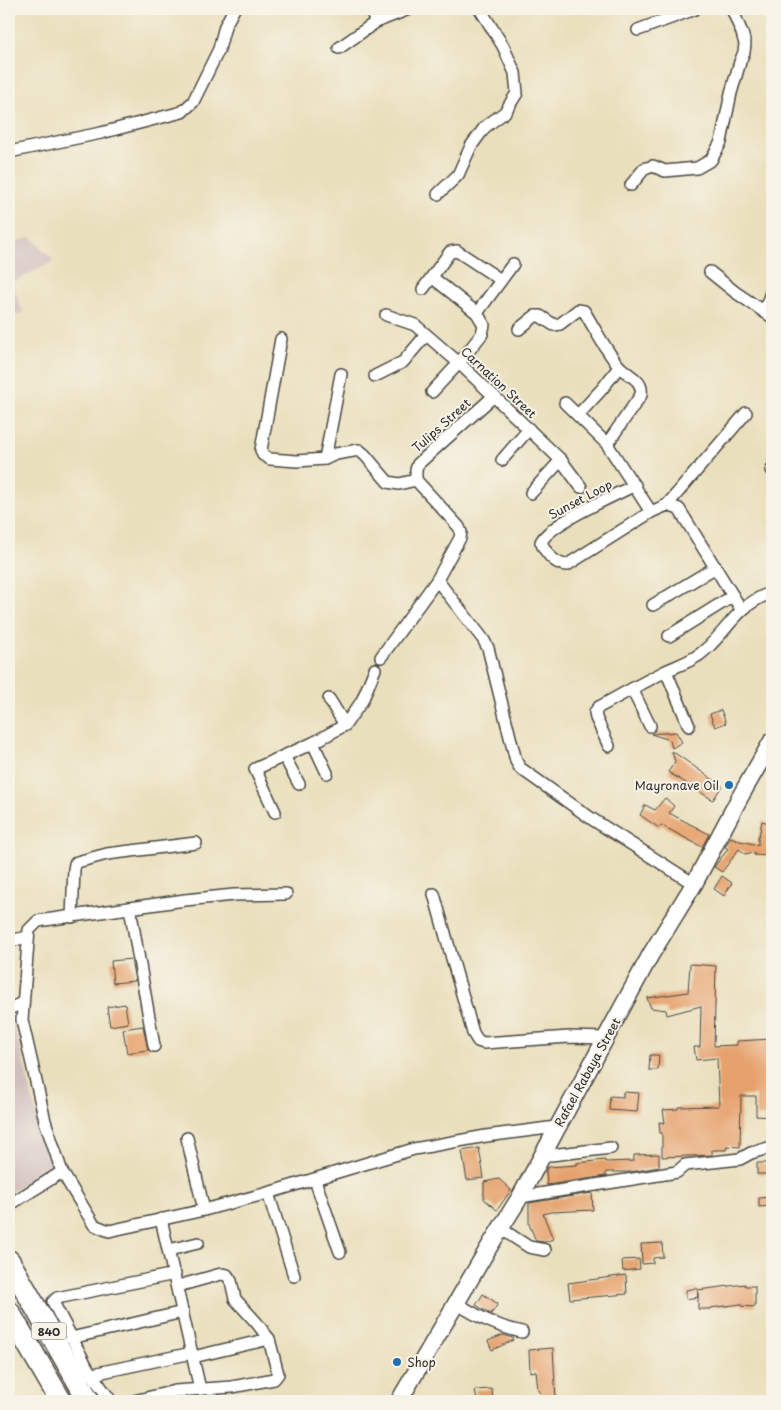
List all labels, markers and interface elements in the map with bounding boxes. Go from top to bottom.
street label: Carnation Street [457,342,541,422]
street label: Tulips Street [408,394,474,456]
street label: Sunset Loop [545,475,615,523]
place label: Mayronave Oil [635,776,719,794]
marker: Mayronave Oil [723,779,735,791]
street label: Rafael Rabaya Street [549,1014,625,1130]
road number: 840 [32,1322,66,1340]
place label: Shop [407,1353,436,1371]
marker: Shop [391,1356,403,1368]

